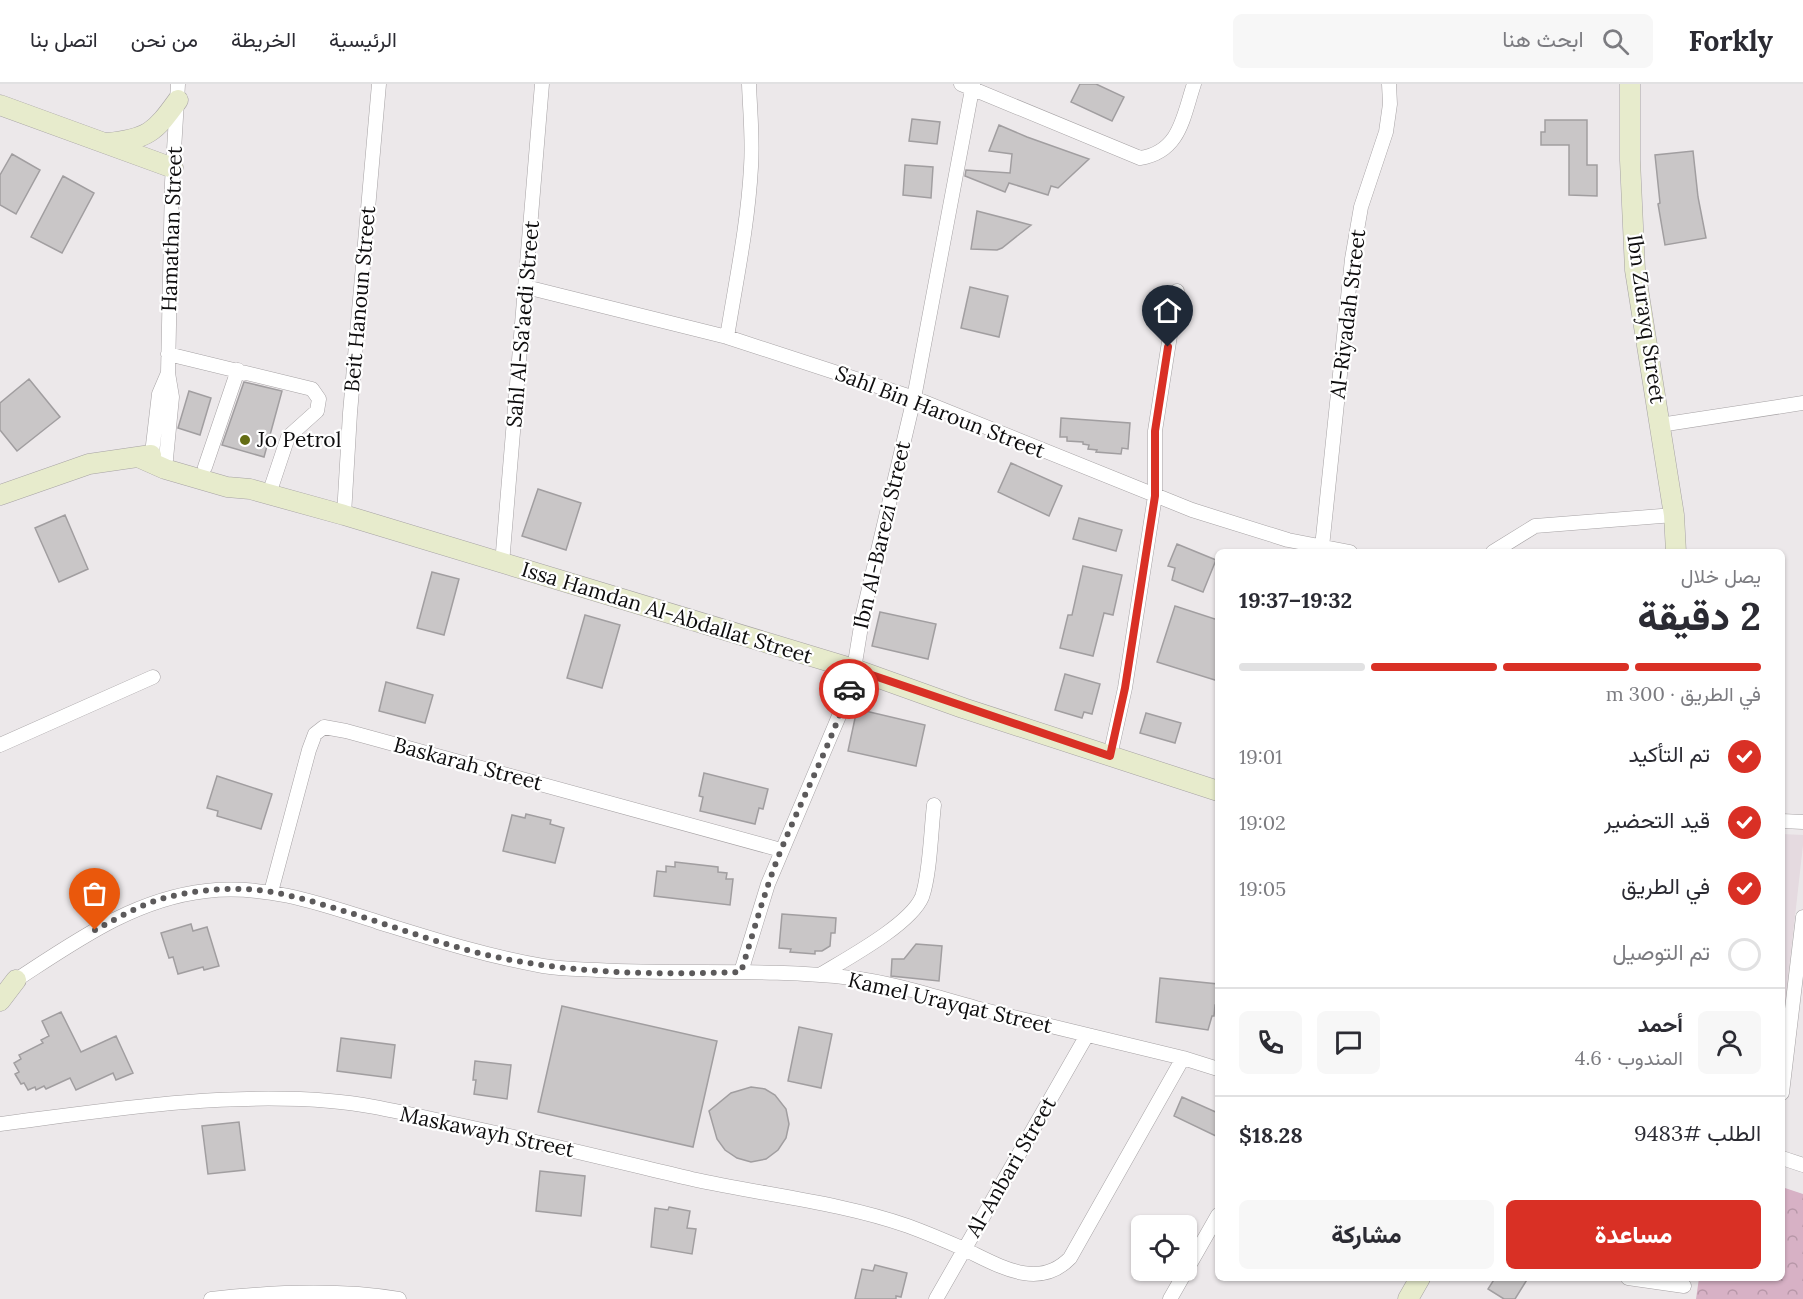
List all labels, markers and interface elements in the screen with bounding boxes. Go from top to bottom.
search box [1233,14,1653,68]
text: Forkly [1689,23,1773,59]
text: ابحث هنا [1502,25,1584,53]
icon: search [1599,25,1632,58]
text: اتصل بنا [30,26,98,53]
text: من نحن [131,26,198,53]
text: الخريطة [231,26,296,53]
text: الرئيسية [329,26,397,53]
street label: Hamathan Street [155,145,188,312]
street label: Beit Hanoun Street [338,204,381,393]
street label: Sahl Al-Sa'aedi Street [500,218,545,429]
street label: Al-Riyadah Street [1324,227,1371,401]
street label: Ibn Zurayq Street [1621,233,1672,406]
pin [1142,285,1193,347]
icon: home [1151,294,1184,327]
street label: Sahl Bin Haroun Street [832,359,1050,464]
place label: Jo Petrol [256,426,341,453]
marker: Jo Petrol [238,433,252,447]
street label: Ibn Al-Barezi Street [847,437,916,632]
street label: Issa Hamdan Al-Abdallat Street [518,555,817,670]
text: يصل خلال [1681,563,1761,588]
text: 19:32–19:37 [1239,586,1352,614]
text: 2 دقيقة [1638,591,1761,641]
courier [819,659,879,719]
icon: car [833,673,866,706]
text: في الطريق · 300 m [1606,681,1761,706]
street label: Baskarah Street [391,731,546,797]
text: تم التأكيد [1628,740,1710,768]
icon: check [1728,740,1761,773]
text: 19:01 [1239,744,1283,769]
text: قيد التحضير [1604,806,1710,834]
icon: check [1728,806,1761,839]
text: 19:02 [1239,810,1286,835]
pin [69,868,120,930]
text: في الطريق [1621,872,1710,900]
icon: check [1728,872,1761,905]
text: 19:05 [1239,876,1286,901]
icon: bag [78,877,111,910]
text: تم التوصيل [1613,938,1710,966]
street label: Kamel Urayqat Street [845,966,1056,1039]
text: أحمد [1638,1010,1683,1038]
button: phone [1239,1011,1302,1074]
button: chat [1317,1011,1380,1074]
button: person [1698,1011,1761,1074]
text: المندوب · 4.6 [1575,1045,1683,1070]
street label: Al-Anbari Street [959,1091,1062,1243]
street label: Maskawayh Street [397,1100,578,1163]
text: الطلب #9483 [1634,1119,1761,1147]
text: $18.28 [1239,1121,1303,1149]
button: مشاركة [1239,1200,1494,1269]
button: مساعدة [1506,1200,1761,1269]
map controls [1131,1215,1197,1281]
button: locate [1131,1215,1197,1281]

